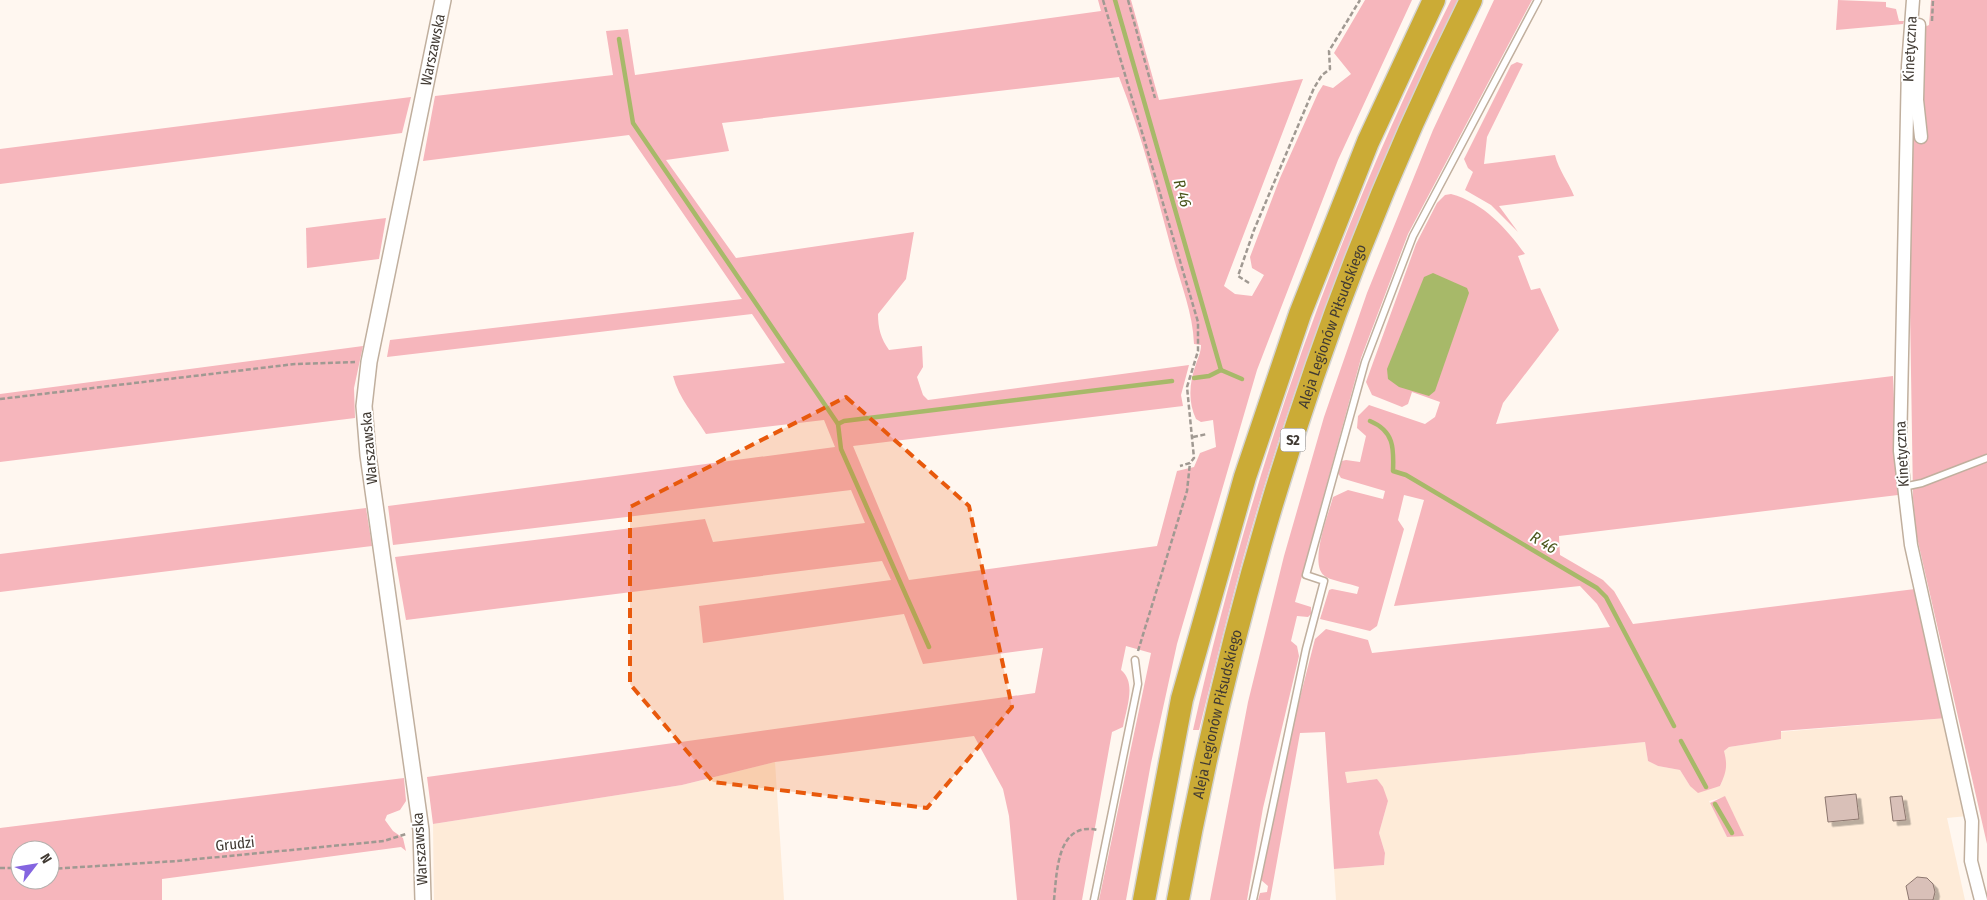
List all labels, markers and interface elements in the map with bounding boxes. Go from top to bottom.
street label: Warszawska [417,12,449,87]
street label: Kinetyczna [1899,16,1921,82]
water label: R 46 [1170,177,1196,209]
street label: Aleja Legionów Piłsudskiego [1294,241,1370,410]
street label: Warszawska [357,411,381,485]
street label: Kinetyczna [1891,421,1913,487]
road number: S2 [1280,428,1306,452]
water label: R 46 [1527,527,1561,558]
street label: Aleja Legionów Piłsudskiego [1189,628,1246,800]
street label: Warszawska [408,812,432,886]
street label: Grudzi [214,833,256,855]
north arrow [10,840,60,890]
text: N [36,851,55,867]

